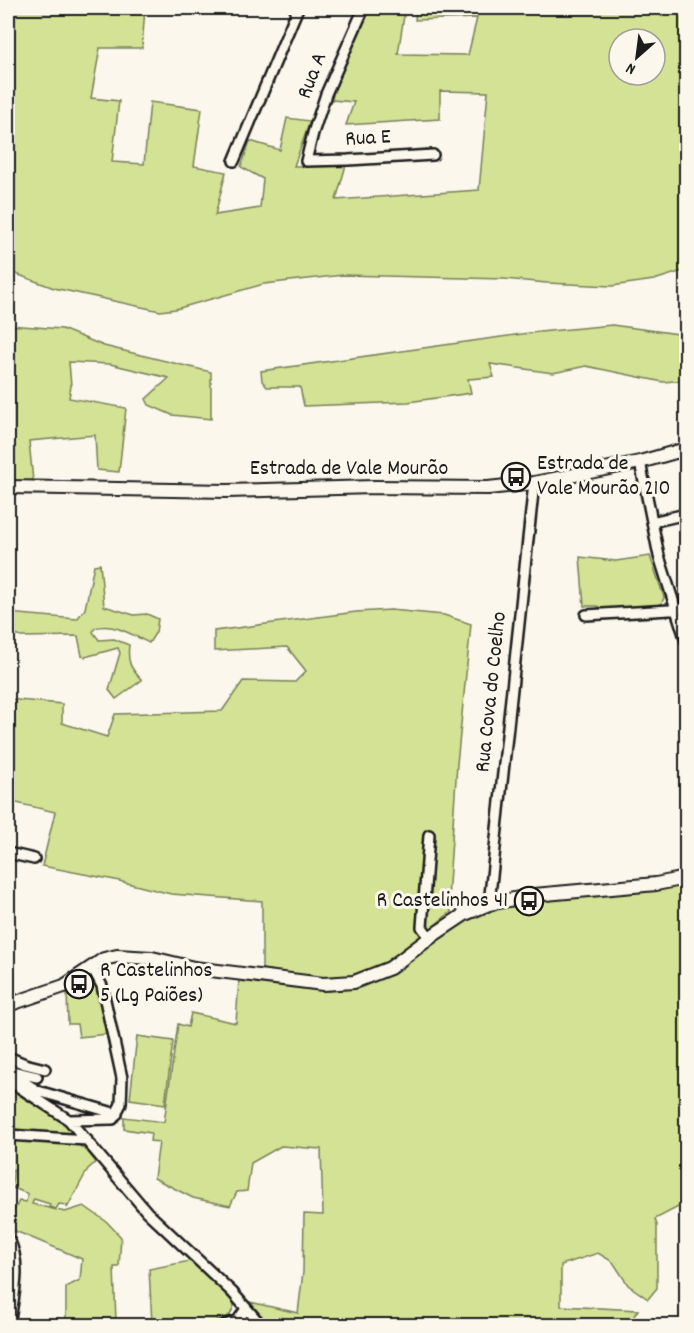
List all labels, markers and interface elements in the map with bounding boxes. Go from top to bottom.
north arrow [607,27,667,87]
street label: Rua A [290,48,336,104]
text: N [622,56,640,80]
street label: Rua E [344,122,392,156]
place label: Estrada de Vale Mourão 210 [537,449,670,505]
street label: Estrada de Vale Mourão [250,454,448,485]
bus stop icon: Estrada de Vale Mourão 210 [500,461,532,493]
street label: Rua Cova do Coelho [468,610,516,774]
bus stop icon: R Castelinhos 41 [513,885,545,917]
place label: R Castelinhos 41 [376,886,508,917]
place label: R Castelinhos 5 (Lg Paiões) [100,956,213,1012]
bus stop icon: R Castelinhos 5 (Lg Paiões) [63,968,95,1000]

